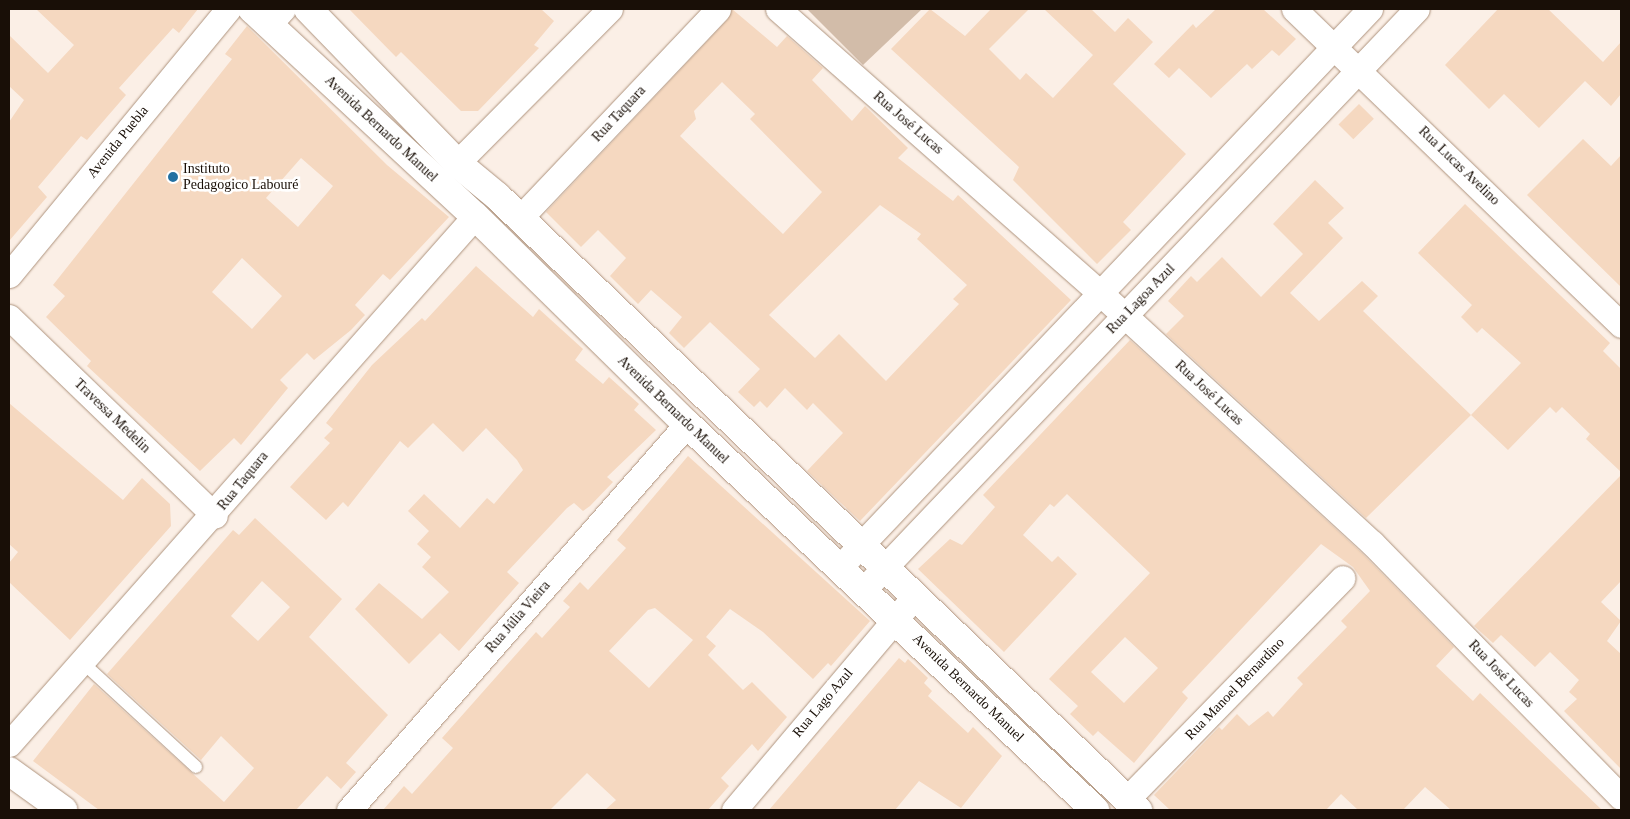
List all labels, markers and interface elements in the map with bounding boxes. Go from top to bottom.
street label: Avenida Bernardo Manuel [321,72,441,186]
street label: Rua Taquara [589,82,649,146]
street label: Rua José Lucas [870,88,946,158]
street label: Avenida Puebla [84,103,152,181]
street label: Rua Lucas Avelino [1415,123,1503,209]
place label: Instituto Pedagogico Labouré [183,161,298,193]
marker: Instituto Pedagogico Labouré [167,171,179,183]
street label: Rua Lagoa Azul [1103,260,1179,338]
street label: Avenida Bernardo Manuel [614,352,732,468]
street label: Rua José Lucas [1171,357,1247,429]
street label: Travessa Medelin [70,375,154,457]
street label: Rua Taquara [214,448,272,514]
street label: Rua Júlia Vieira [482,577,554,657]
street label: Avenida Bernardo Manuel [909,630,1027,746]
street label: Rua Manoel Bernardino [1182,635,1288,743]
street label: Rua José Lucas [1465,637,1537,711]
street label: Rua Lago Azul [789,665,857,741]

